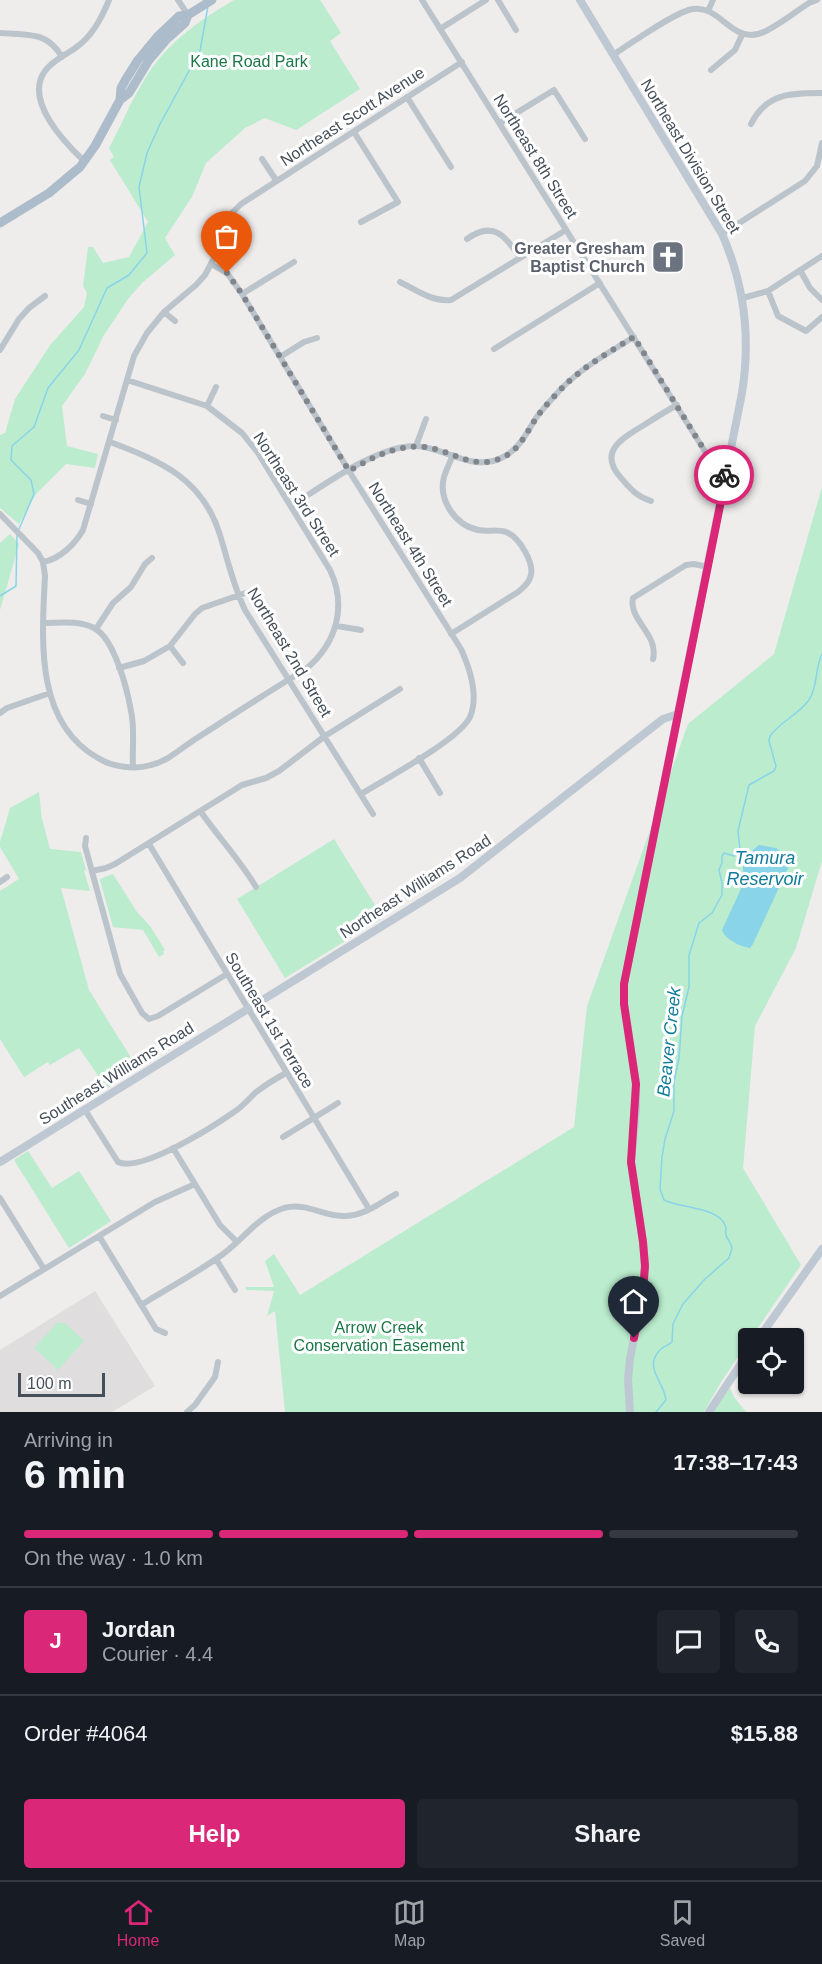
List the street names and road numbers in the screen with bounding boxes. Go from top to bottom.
street label: Northeast Scott Avenue [277,64,427,169]
street label: Northeast Division Street [638,76,744,237]
street label: Northeast 8th Street [490,91,581,222]
street label: Northeast 3rd Street [250,429,343,560]
street label: Northeast 4th Street [365,479,456,610]
street label: Northeast 2nd Street [244,585,335,720]
street label: Northeast Williams Road [337,831,494,941]
street label: Southeast 1st Terrace [222,949,317,1091]
street label: Southeast Williams Road [36,1019,197,1128]

